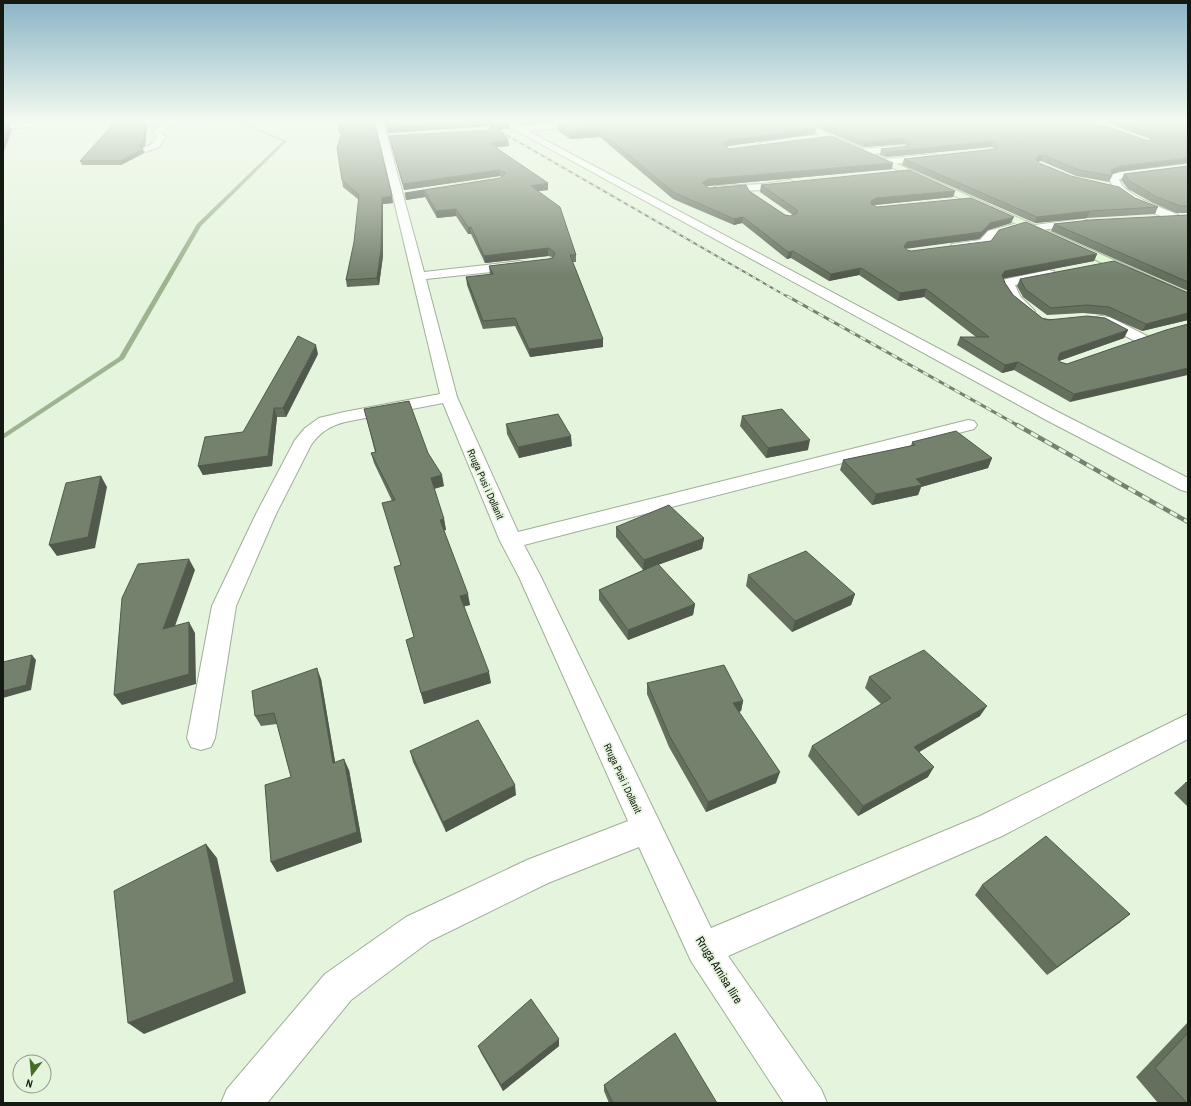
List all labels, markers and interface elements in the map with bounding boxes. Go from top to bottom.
street label: Rruga Pusi i Dollanit [464,447,507,522]
street label: Rruga Pusi i Dollanit [601,741,645,816]
street label: Rruga Arnisa Ilire [692,933,746,1007]
north arrow [12,1054,52,1094]
text: N [24,1076,34,1091]

